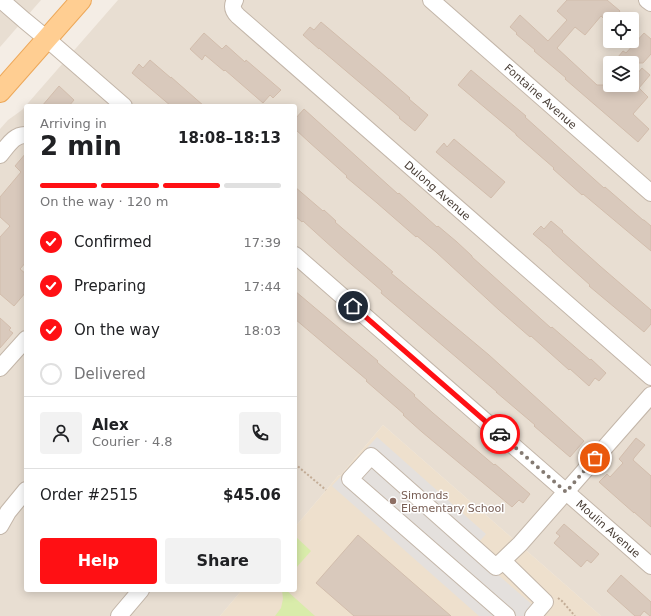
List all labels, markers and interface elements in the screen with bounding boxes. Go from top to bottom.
map controls [603,12,639,92]
button: locate [603,12,639,48]
button: layers [603,56,639,92]
street label: Fontaine Avenue [502,61,580,132]
text: Arriving in [40,116,107,131]
text: 18:08–18:13 [178,129,281,147]
text: 2 min [40,131,122,161]
street label: Dulong Avenue [402,158,474,223]
text: On the way · 120 m [40,194,168,209]
icon: check [40,231,62,253]
text: Confirmed [74,233,152,251]
text: 17:39 [244,235,281,250]
icon: check [40,275,62,297]
text: Preparing [74,277,146,295]
text: 17:44 [244,279,281,294]
pin [336,289,370,323]
icon: home [342,295,364,317]
icon: check [40,319,62,341]
text: On the way [74,321,160,339]
text: 18:03 [244,323,281,338]
text: Delivered [74,365,146,383]
button: person [40,412,82,454]
button: phone [239,412,281,454]
courier [480,414,520,454]
text: Alex [92,416,129,434]
icon: car [489,423,511,445]
text: Courier · 4.8 [92,434,173,449]
pin [578,441,612,475]
icon: bag [584,447,606,469]
text: Order #2515 [40,486,138,504]
text: $45.06 [223,486,281,504]
place label: Simonds Elementary School [401,489,504,515]
marker: Simonds Elementary School [388,496,398,506]
street label: Moulin Avenue [574,497,643,560]
button: Help [40,538,157,584]
button: Share [165,538,281,584]

